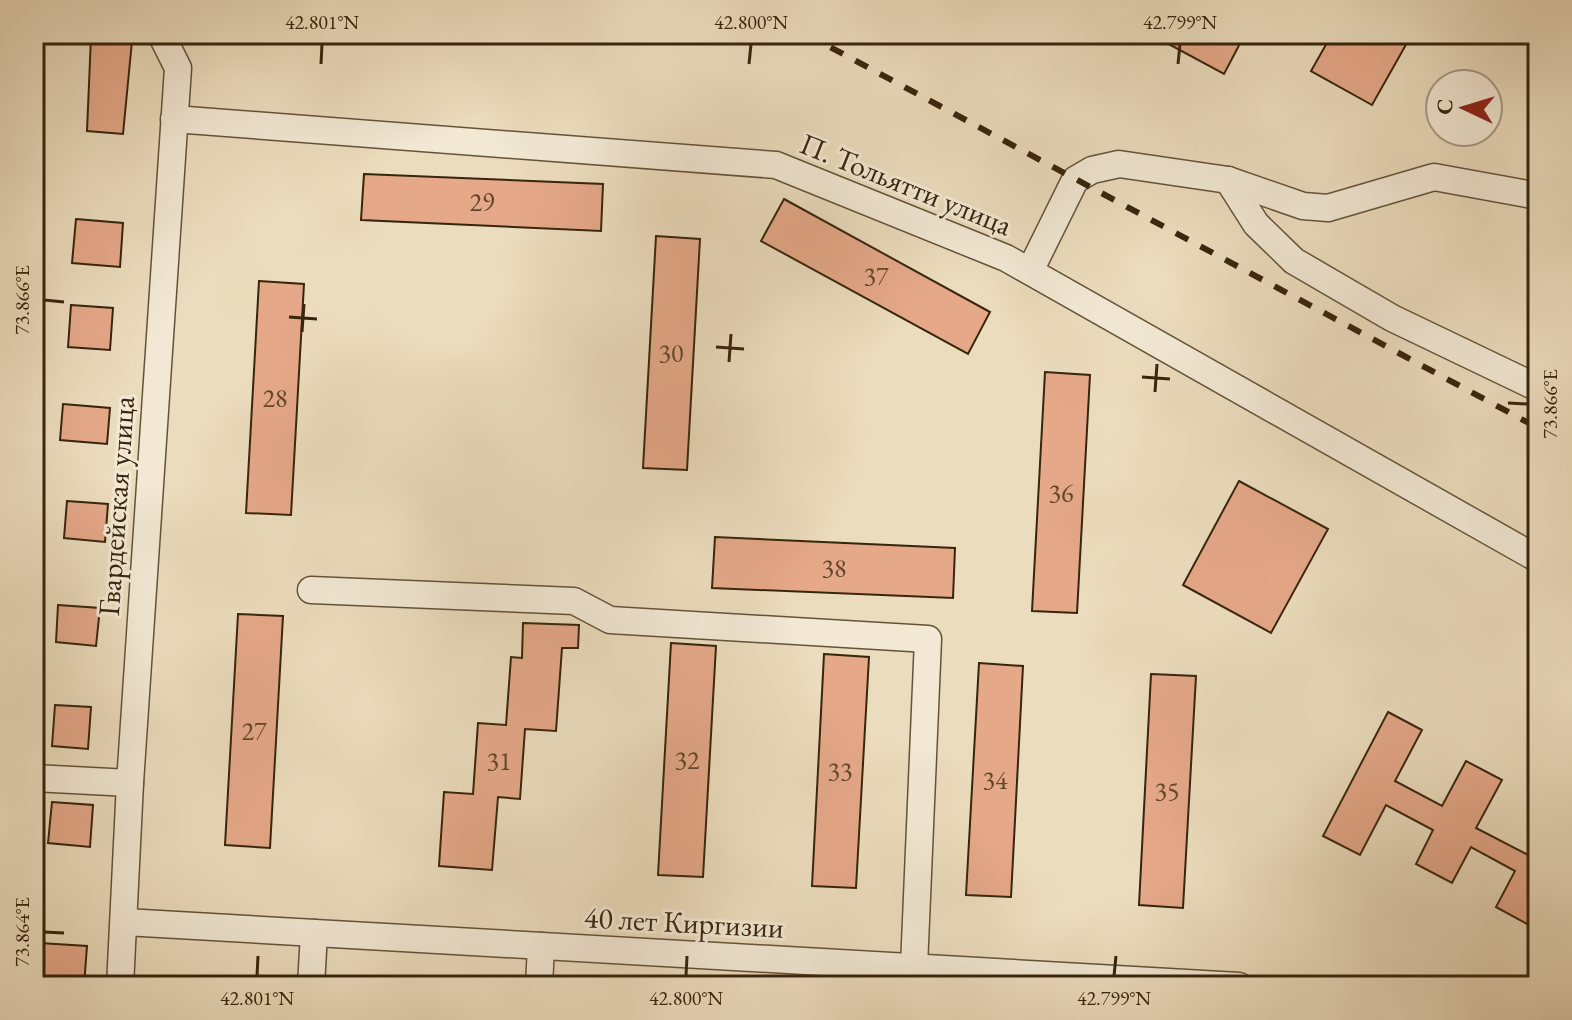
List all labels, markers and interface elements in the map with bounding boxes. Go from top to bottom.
text: 42.801°N [285,9,359,35]
text: 42.800°N [714,9,788,35]
text: 42.799°N [1143,9,1217,35]
north arrow [1424,68,1504,148]
text: С [1430,98,1460,115]
street label: П. Тольятти улица [794,124,1018,244]
house number: 29 [470,185,495,219]
house number: 37 [864,259,889,293]
text: 73.866°E [9,265,35,335]
house number: 30 [659,336,683,370]
text: 73.866°E [1537,369,1563,439]
house number: 28 [263,381,287,415]
street label: Гвардейская улица [89,395,143,617]
house number: 36 [1049,476,1073,510]
house number: 38 [822,551,846,585]
house number: 27 [242,714,267,748]
house number: 32 [675,743,700,777]
house number: 31 [487,744,511,778]
house number: 33 [828,754,852,788]
house number: 34 [983,763,1008,797]
house number: 35 [1155,774,1179,808]
text: 73.864°E [9,897,35,967]
street label: 40 лет Киргизии [583,897,785,947]
text: 42.801°N [220,985,294,1011]
text: 42.800°N [649,985,723,1011]
text: 42.799°N [1077,985,1151,1011]

